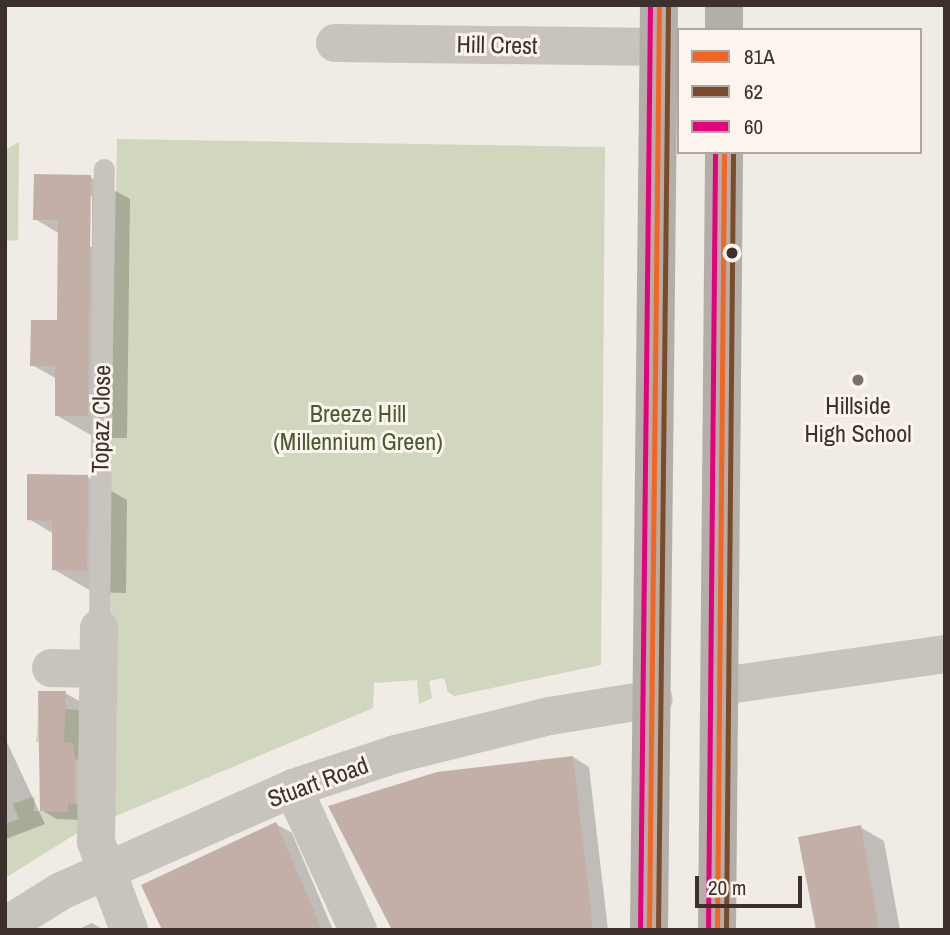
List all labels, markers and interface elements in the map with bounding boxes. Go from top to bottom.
legend [677,28,922,154]
street label: Hill Crest [456,30,538,60]
text: 81A [744,42,775,71]
text: 62 [744,77,763,106]
text: 60 [744,112,763,141]
unlabelled marker [725,246,739,260]
street label: Topaz Close [86,365,116,473]
marker: Hillside High School [850,372,866,388]
place label: Hillside High School [804,392,912,448]
park label: Breeze Hill (Millennium Green) [273,400,443,456]
street label: Stuart Road [264,751,372,813]
scale bar [698,862,805,906]
text: 20 m [708,873,746,902]

